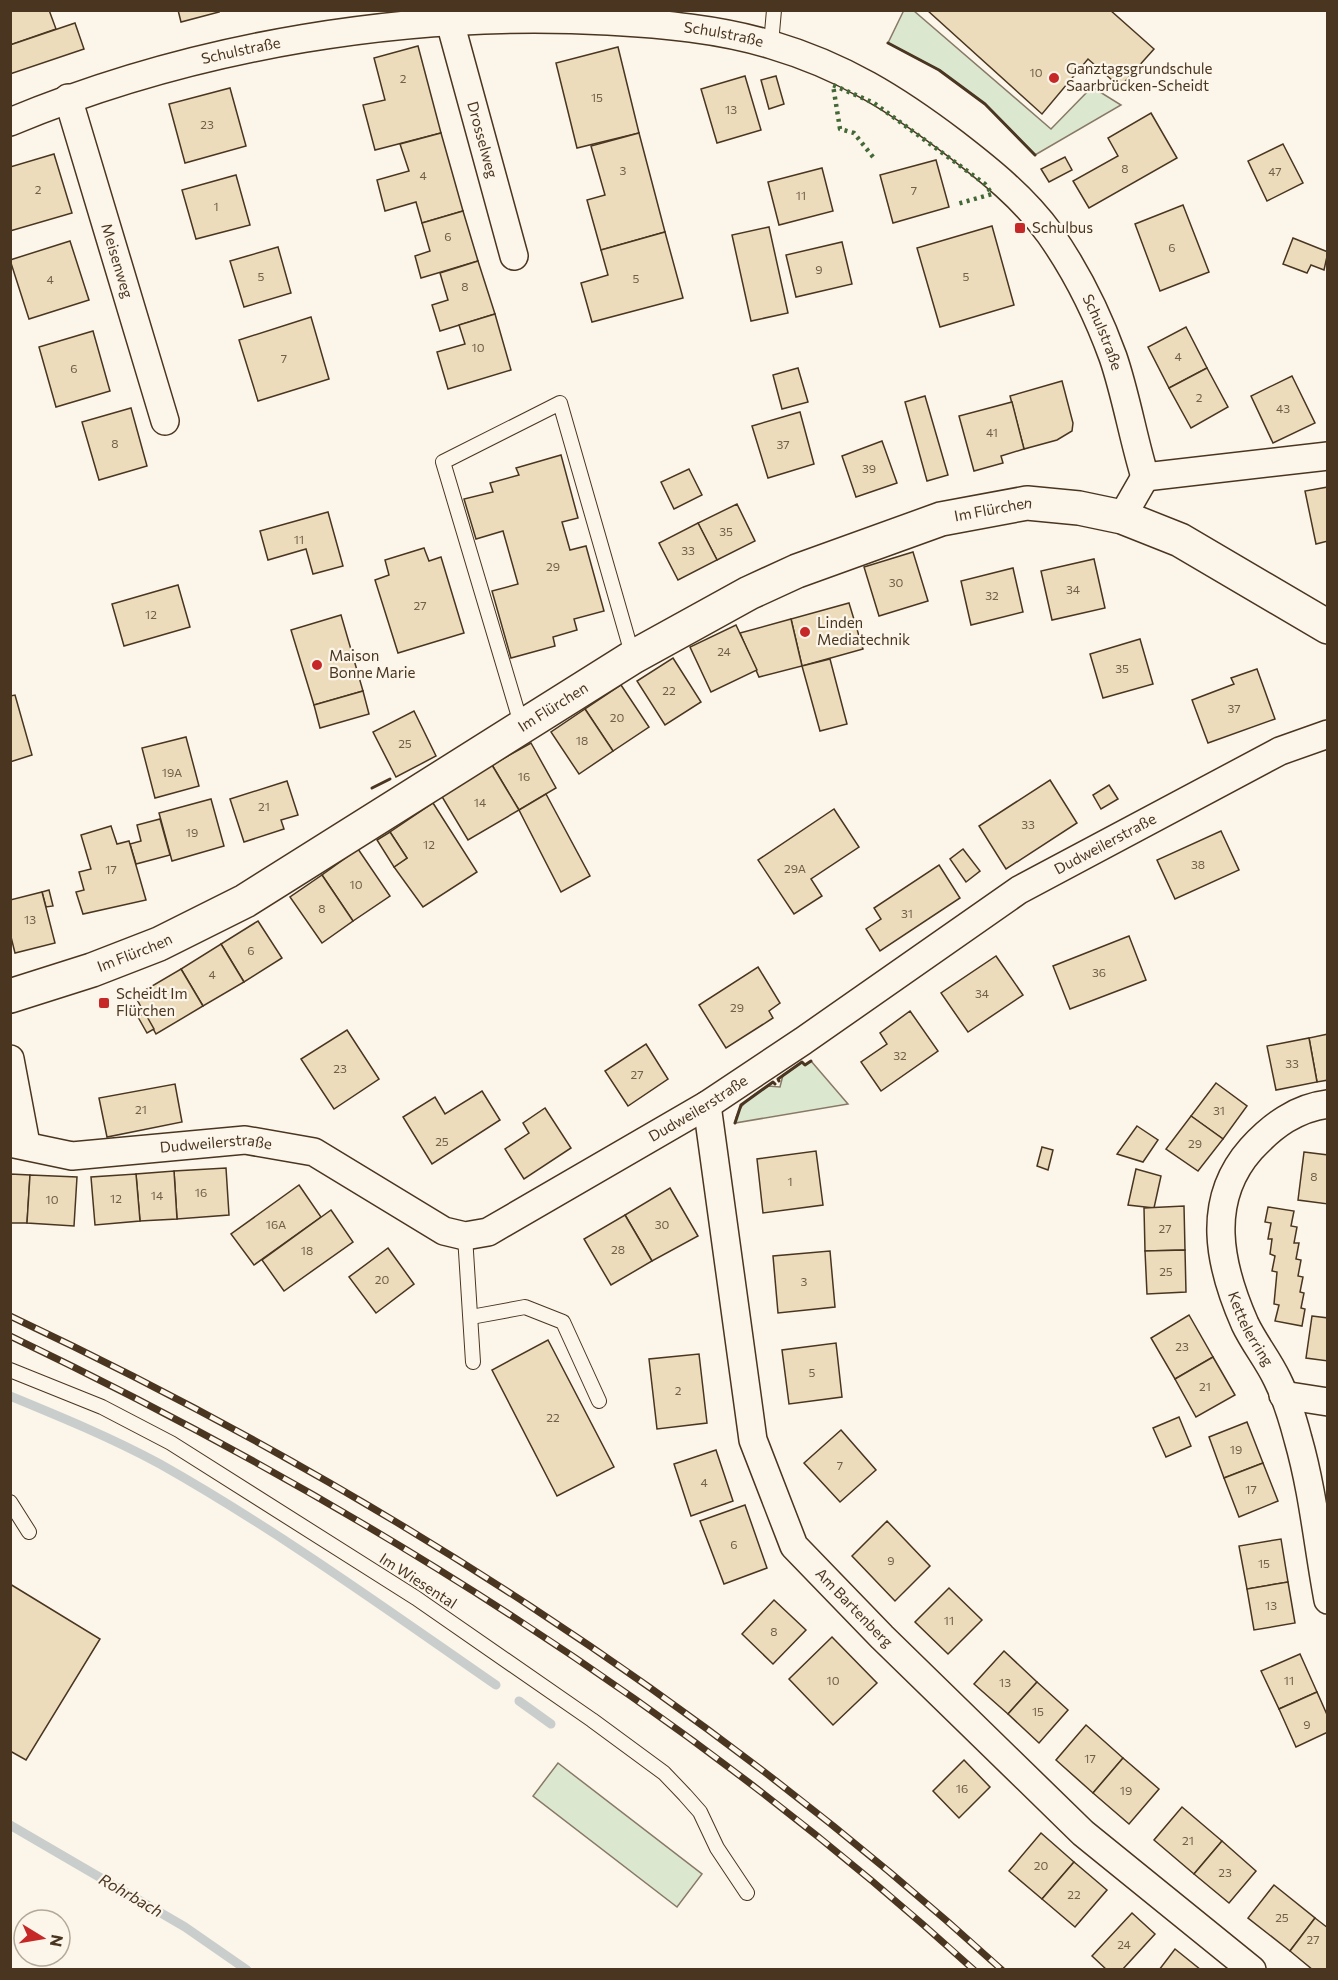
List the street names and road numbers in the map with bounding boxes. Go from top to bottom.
street label: Schulstraße [683,17,766,50]
street label: Schulstraße [199,33,282,67]
street label: Drosselweg [464,99,502,180]
street label: Meisenweg [98,221,138,300]
street label: Schulstraße [1079,291,1127,372]
street label: Im Flürchen [953,493,1033,524]
street label: Im Flürchen [514,678,591,735]
street label: Dudweilerstraße [1051,809,1159,878]
street label: Im Flürchen [94,929,175,975]
street label: Dudweilerstraße [645,1071,751,1145]
street label: Dudweilerstraße [159,1130,274,1156]
street label: Kettelerring [1225,1289,1278,1369]
street label: Im Wiesental [377,1549,460,1612]
street label: Am Bartenberg [812,1564,897,1651]

